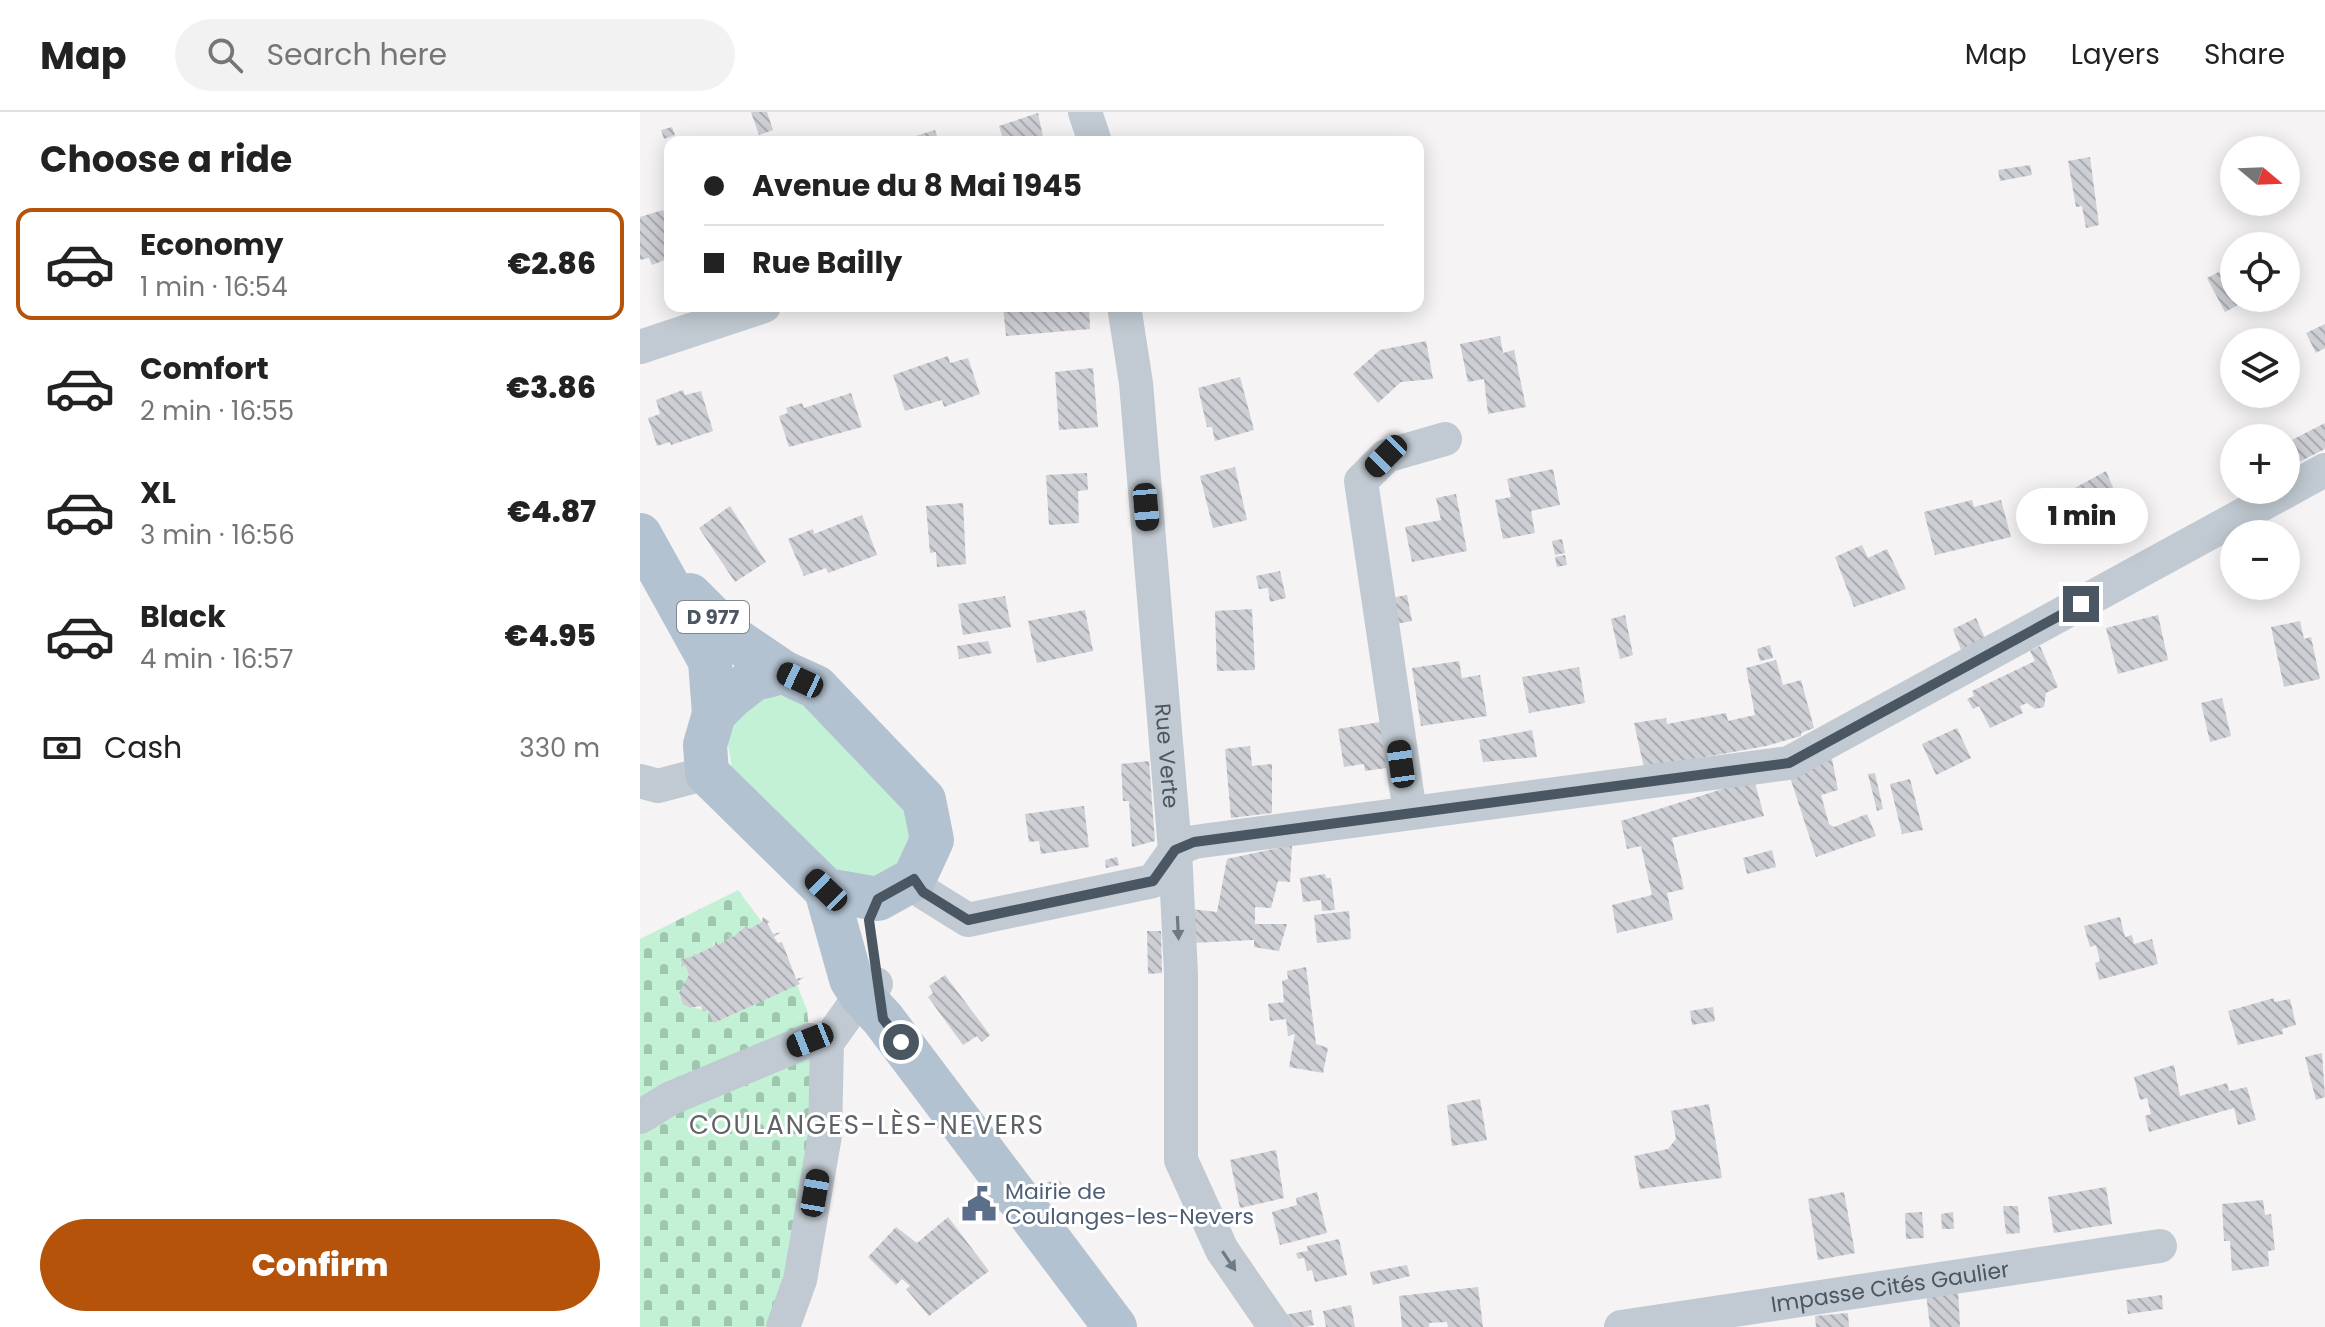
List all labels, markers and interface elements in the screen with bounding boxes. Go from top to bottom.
search box [175,19,735,91]
text: Map [40,29,127,82]
icon: search [203,33,247,77]
text: Search here [267,33,447,76]
text: Map [1965,35,2027,74]
text: Layers [2071,35,2160,74]
text: Share [2204,35,2285,74]
text: Choose a ride [40,134,292,185]
north arrow [2220,136,2300,216]
map controls [2220,136,2300,600]
text: Avenue du 8 Mai 1945 [752,164,1082,207]
text: Economy [140,223,284,266]
icon: car [44,228,116,300]
button: locate [2220,232,2300,312]
text: Rue Bailly [752,241,902,284]
text: €2.86 [507,242,596,285]
text: 1 min · 16:54 [140,269,288,305]
button: layers [2220,328,2300,408]
text: Comfort [140,347,269,390]
icon: car [44,352,116,424]
text: €3.86 [506,366,596,409]
text: 2 min · 16:55 [140,393,294,429]
button: + [2220,424,2300,504]
car [1361,431,1411,481]
text: XL [140,471,176,514]
icon: car [44,476,116,548]
car [1132,482,1160,532]
callout: 1 min [2015,488,2147,544]
text: €4.87 [507,490,596,533]
text: 1 min [2048,498,2116,534]
text: 3 min · 16:56 [140,517,295,553]
button: − [2220,520,2300,600]
route end [2063,586,2099,622]
text: Black [140,595,226,638]
icon: car [44,600,116,672]
road number: D 977 [677,601,749,633]
text: €4.95 [505,614,596,657]
text: 4 min · 16:57 [140,641,293,677]
car [773,659,827,701]
street label: Rue Verte [1147,702,1187,810]
icon: cash [40,726,84,770]
text: Cash [104,726,182,769]
text: 330 m [519,730,600,766]
car [1386,739,1416,789]
car [800,865,852,915]
one-way arrow [1172,916,1185,941]
car [783,1020,837,1060]
route start [883,1024,919,1060]
district label: COULANGES-LÈS-NEVERS [689,1107,1045,1143]
car [799,1167,831,1219]
place label: Mairie de Coulanges-les-Nevers [1005,1176,1254,1232]
public building icon: Mairie de Coulanges-les-Nevers [960,1185,998,1223]
button: Confirm [40,1219,600,1311]
one-way arrow [1221,1250,1236,1271]
street label: Impasse Cités Gaulier [1769,1253,2011,1320]

